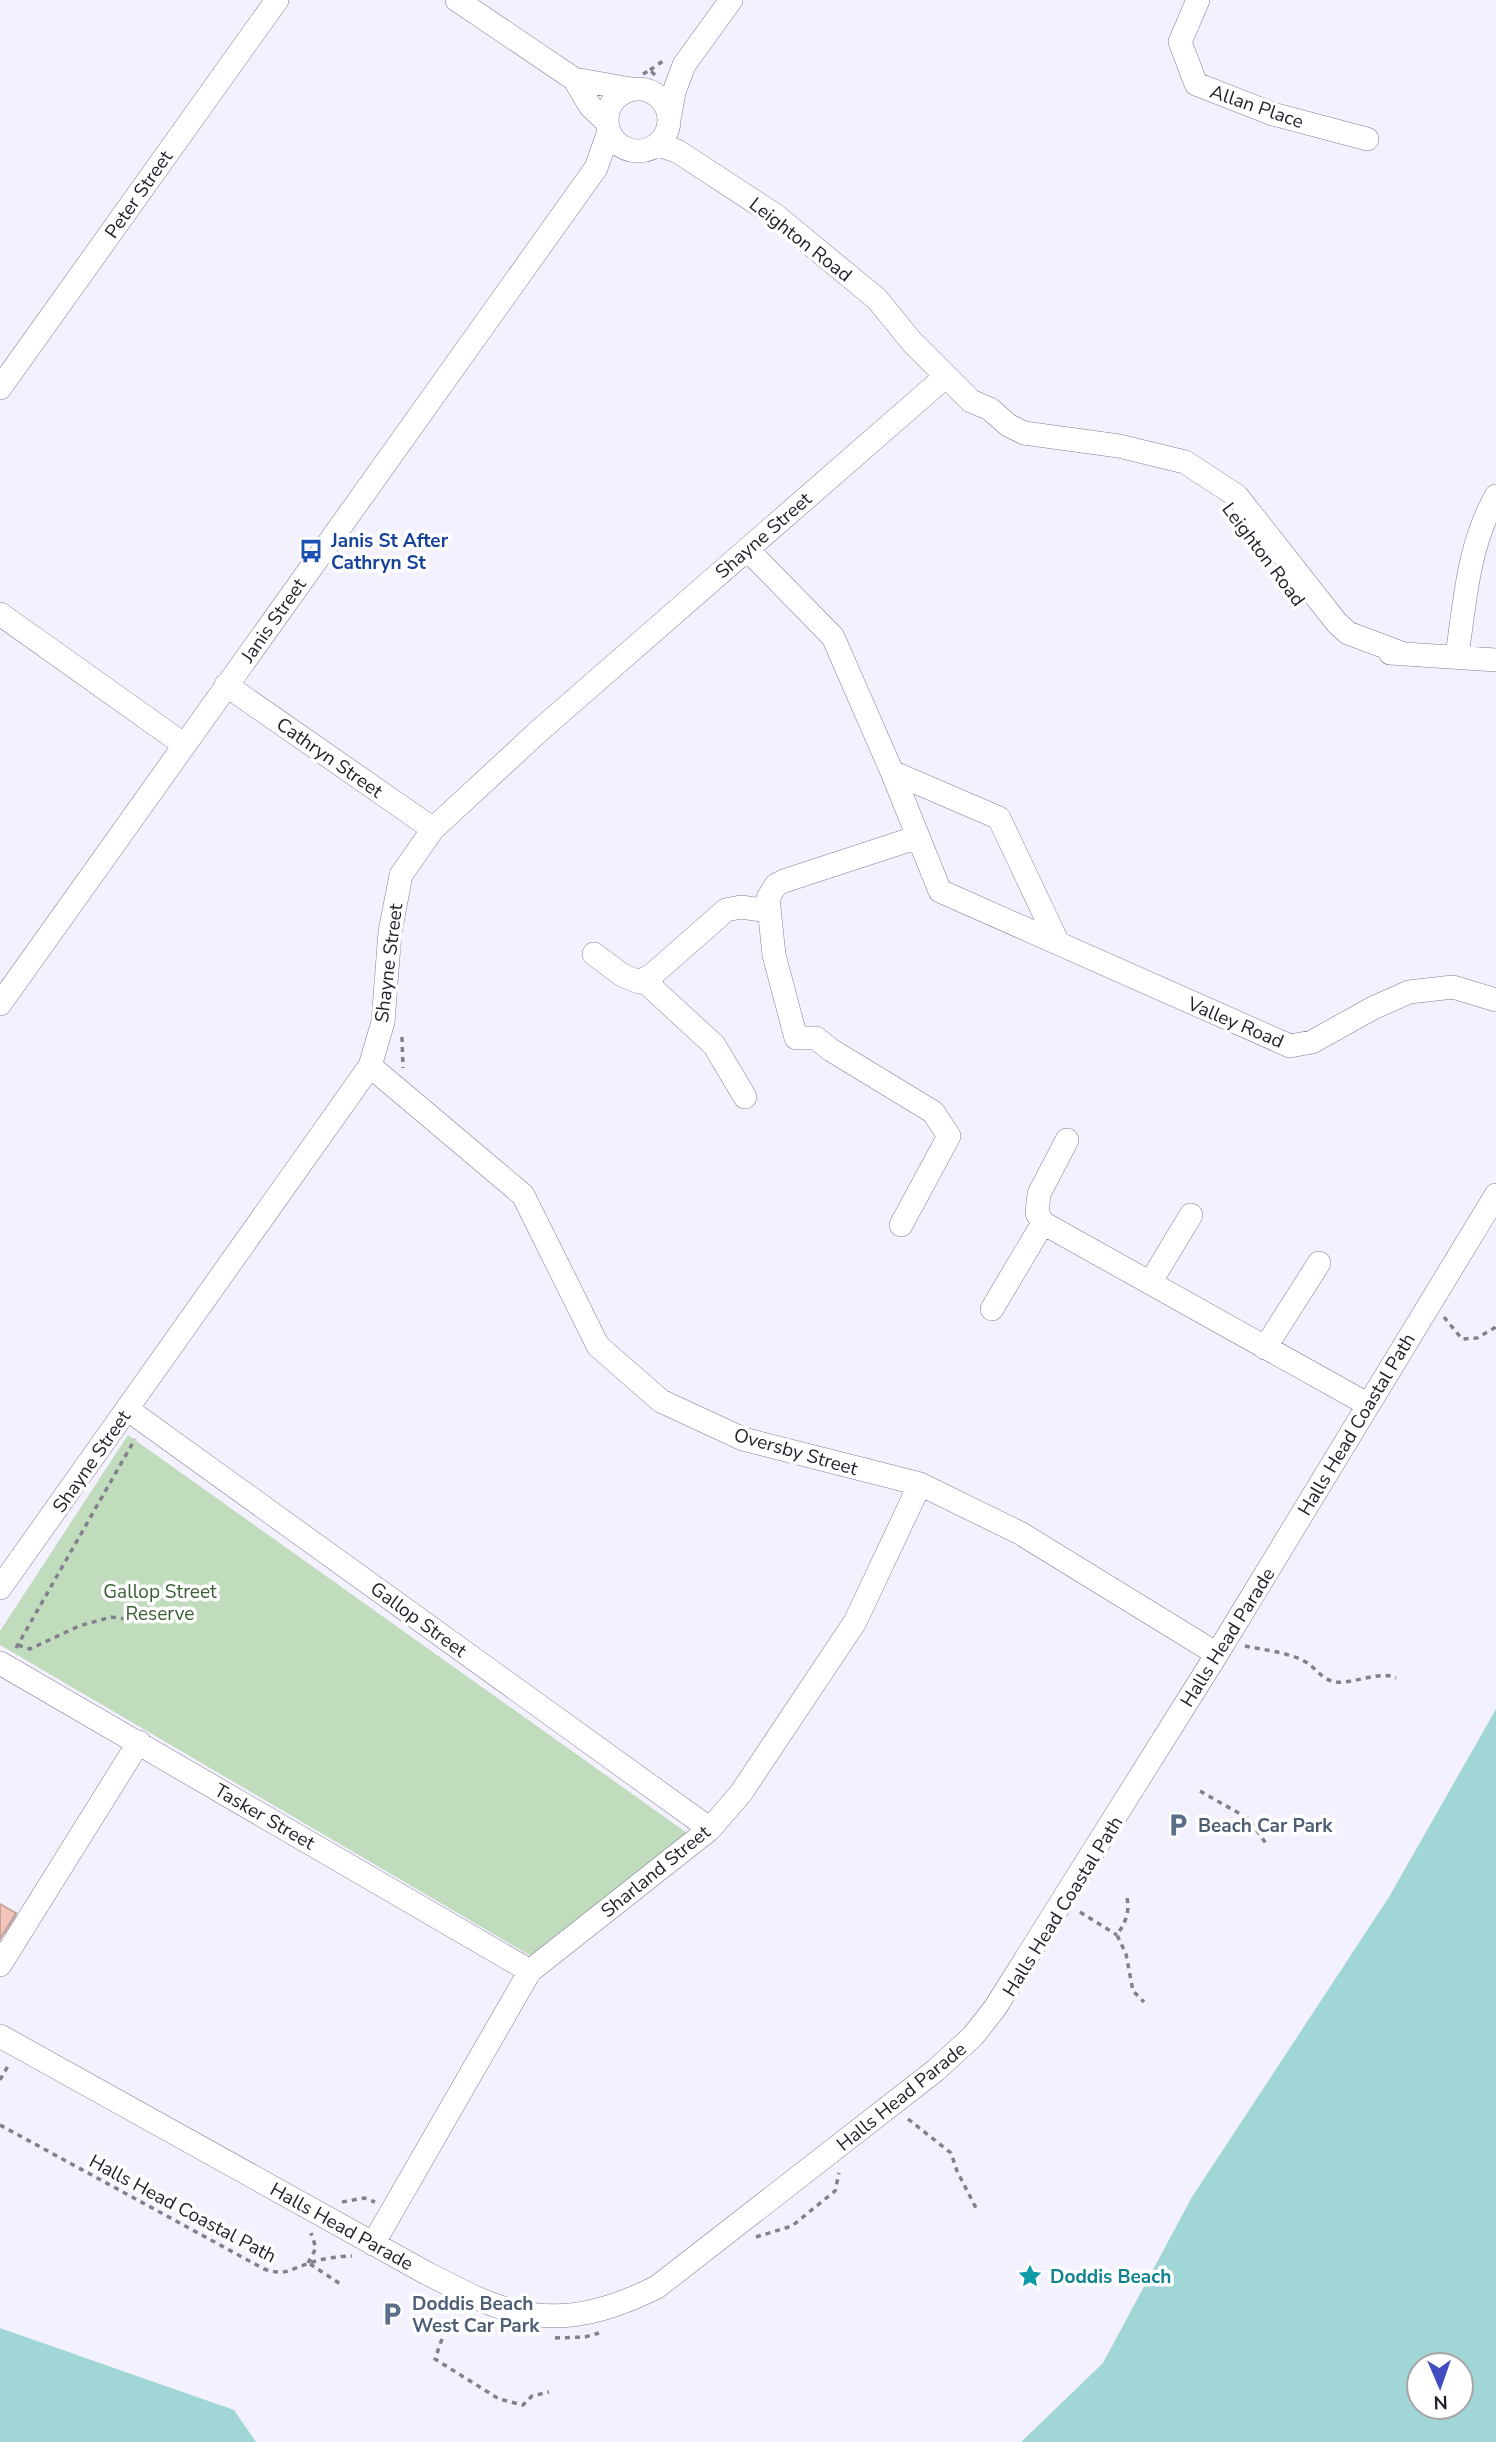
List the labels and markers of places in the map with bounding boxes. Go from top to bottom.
place label: Janis St After Cathryn St [330,528,449,576]
bus stop icon: Janis St After Cathryn St [297,537,325,565]
parking icon: Beach Car Park [1164,1811,1192,1839]
place label: Beach Car Park [1198,1813,1333,1839]
place icon: Doddis Beach [1016,2262,1044,2290]
place label: Doddis Beach [1050,2264,1171,2290]
place label: Doddis Beach West Car Park [412,2291,540,2339]
parking icon: Doddis Beach West Car Park [378,2300,406,2328]

